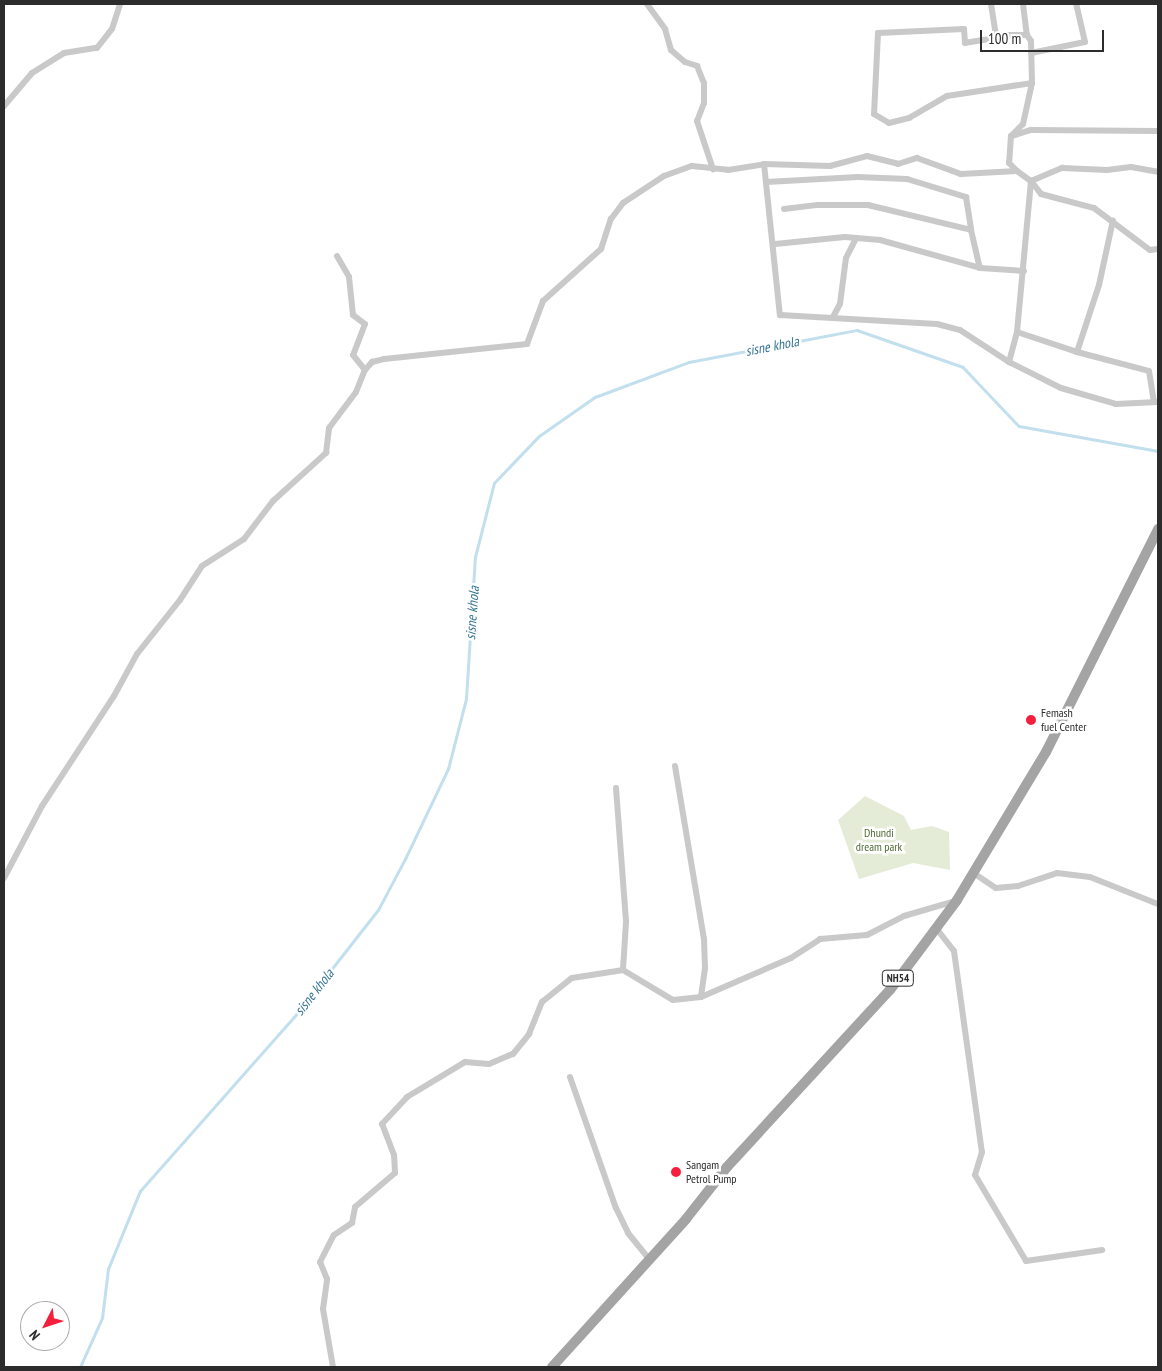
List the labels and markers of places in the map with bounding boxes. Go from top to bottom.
place label: Femash fuel Center [1041,706,1086,734]
marker: Femash fuel Center [1025,714,1037,726]
place label: Sangam Petrol Pump [686,1158,736,1186]
marker: Sangam Petrol Pump [670,1166,682,1178]

